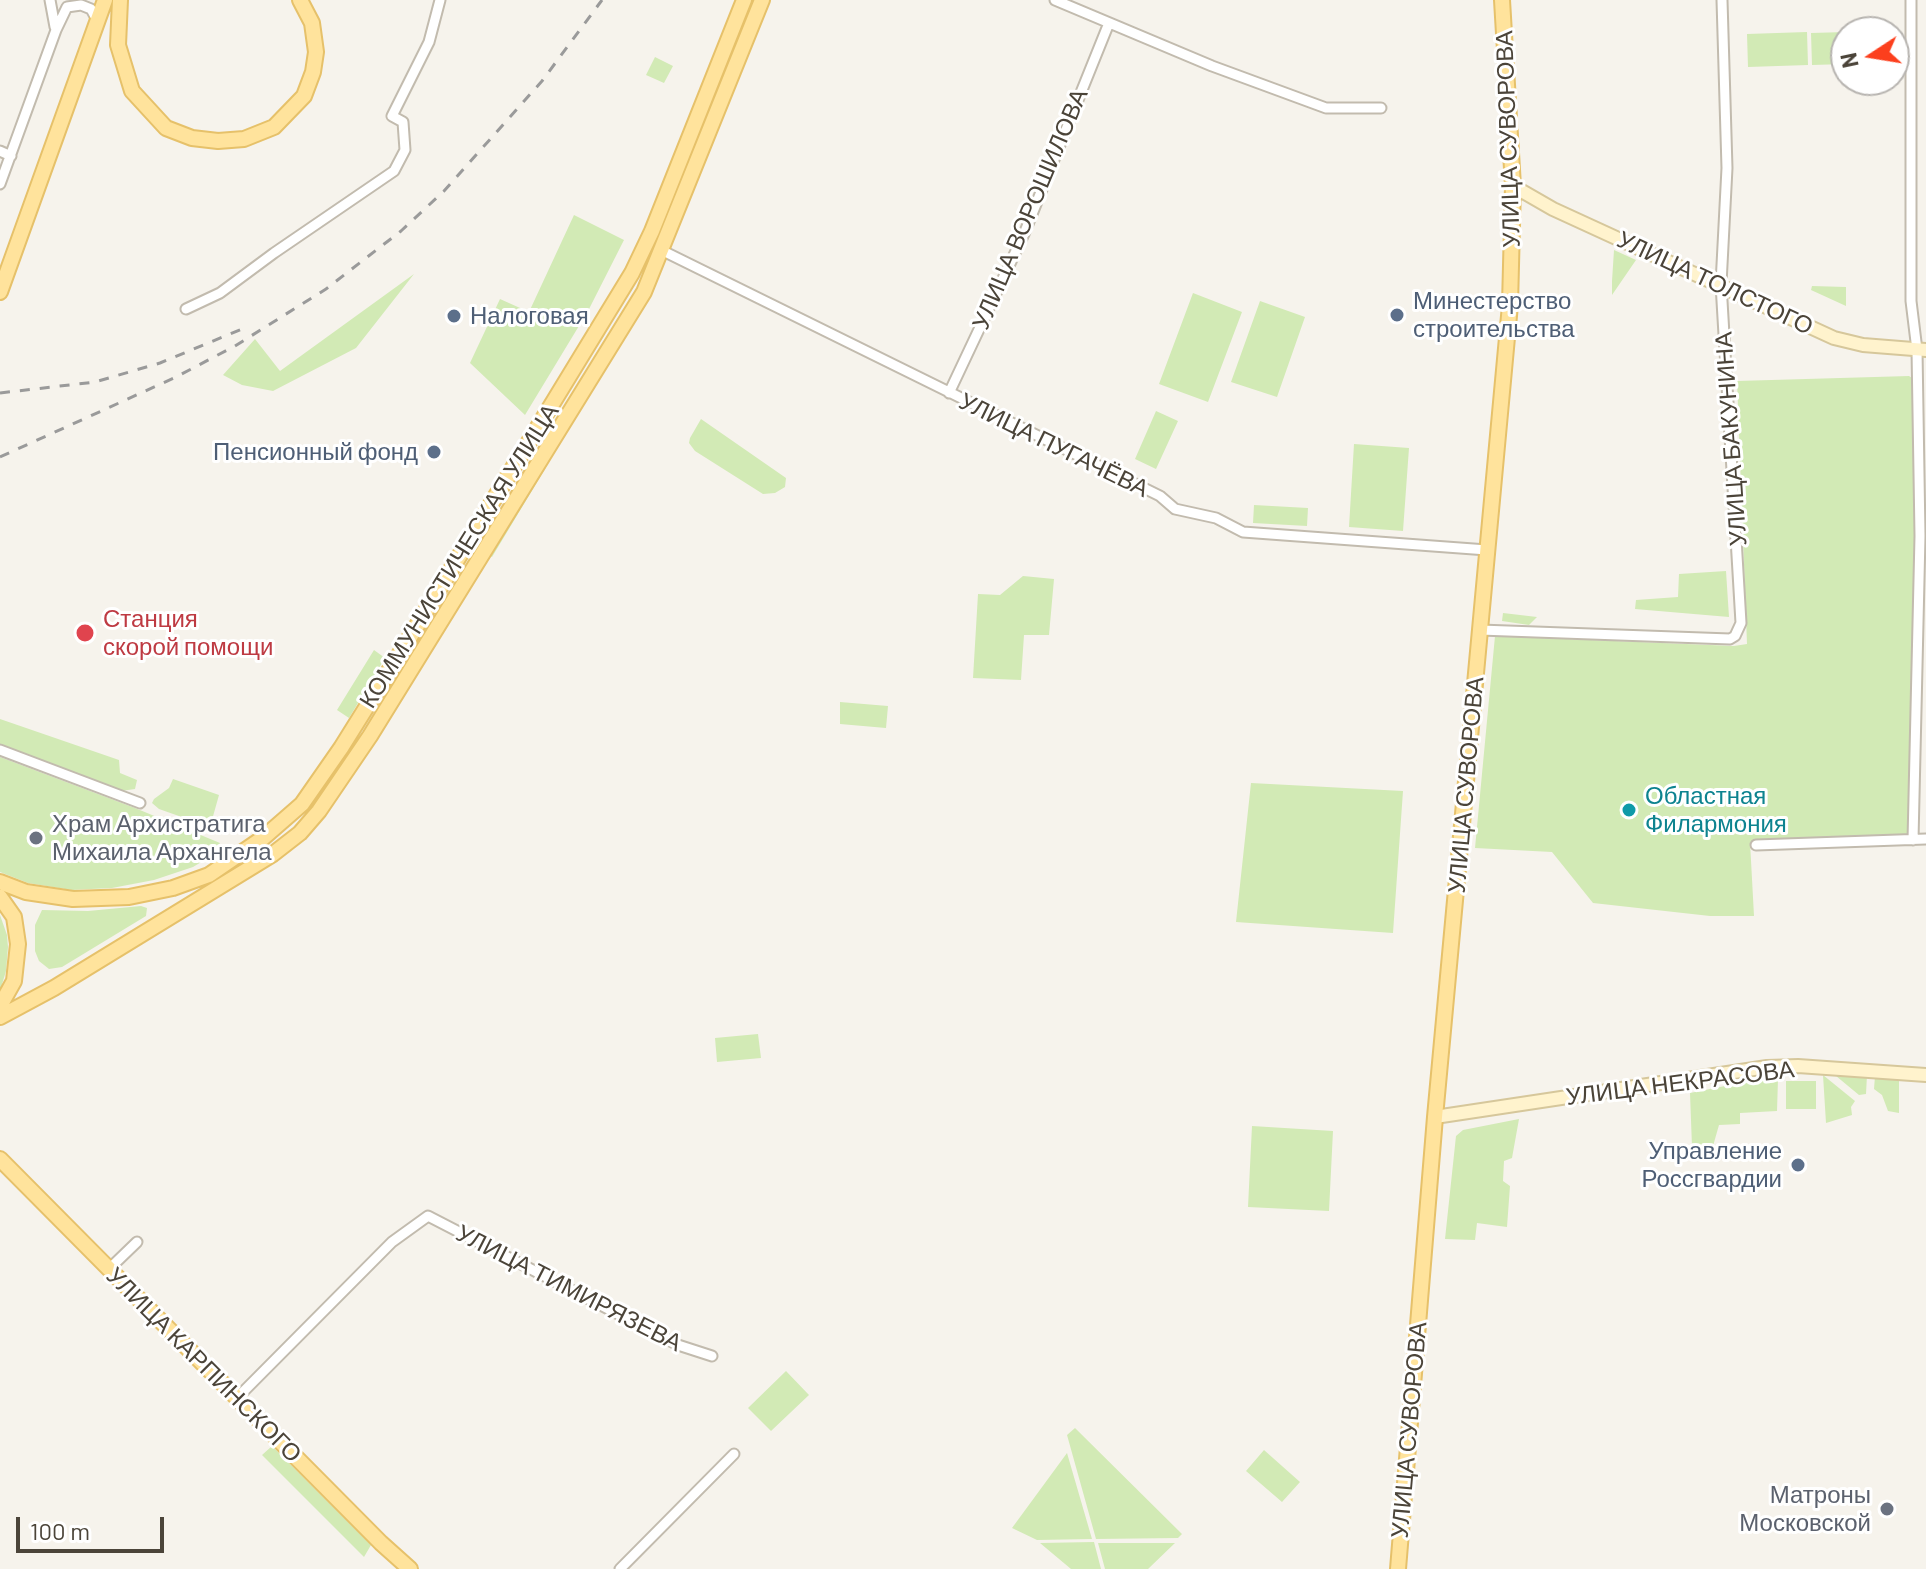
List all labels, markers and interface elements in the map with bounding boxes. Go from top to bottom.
north arrow [1830,16,1910,96]
street label: УЛИЦА СУВОРОВА [1490,30,1526,248]
text: N [1834,51,1863,70]
street label: УЛИЦА ВОРОШИЛОВА [966,84,1094,334]
street label: УЛИЦА ТОЛСТОГО [1612,225,1818,341]
place label: Минестерство строительства [1413,287,1575,343]
place label: Налоговая [470,302,589,330]
marker: Минестерство строительства [1388,306,1406,324]
marker: Налоговая [445,307,463,325]
street label: УЛИЦА БАКУНИНА [1709,331,1753,547]
street label: УЛИЦА ПУГАЧЁВА [955,387,1153,503]
street label: КОММУНИСТИЧЕСКАЯ УЛИЦА [353,399,565,713]
place label: Пенсионный фонд [213,438,418,466]
marker: Пенсионный фонд [425,443,443,461]
place label: Станция скорой помощи [103,605,273,661]
marker: Станция скорой помощи [74,622,96,644]
street label: УЛИЦА СУВОРОВА [1442,676,1490,894]
place label: Областная Филармония [1645,782,1787,838]
marker: Областная Филармония [1620,801,1638,819]
place label: Храм Архистратига Михаила Архангела [52,810,272,866]
marker: Храм Архистратига Михаила Архангела [27,829,45,847]
street label: УЛИЦА НЕКРАСОВА [1564,1055,1796,1111]
place label: Управление Россгвардии [1642,1137,1782,1193]
marker: Управление Россгвардии [1789,1156,1807,1174]
street label: УЛИЦА ТИМИРЯЗЕВА [451,1218,687,1358]
street label: УЛИЦА КАРПИНСКОГО [101,1262,307,1468]
street label: УЛИЦА СУВОРОВА [1385,1321,1433,1539]
place label: Матроны Московской [1739,1481,1871,1537]
marker: Матроны Московской [1878,1500,1896,1518]
scale bar [20,1501,168,1551]
text: 100 m [30,1516,90,1545]

